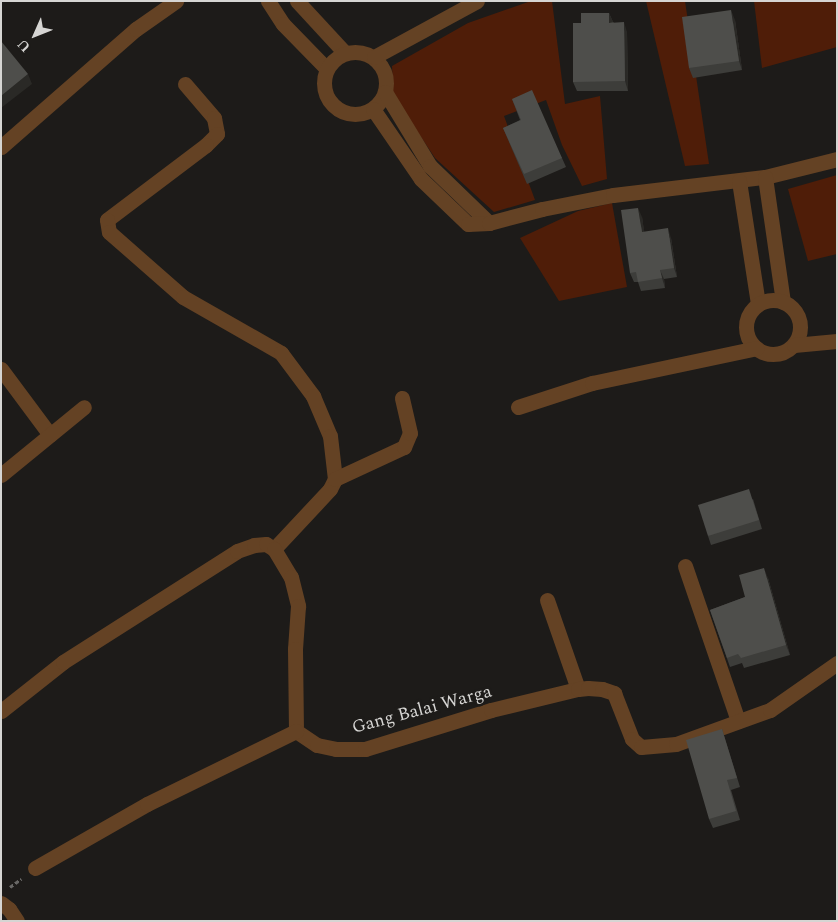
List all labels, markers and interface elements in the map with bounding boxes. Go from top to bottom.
north arrow [10,10,60,60]
text: U [12,34,35,57]
street label: Gang Balai Warga [350,681,494,739]

